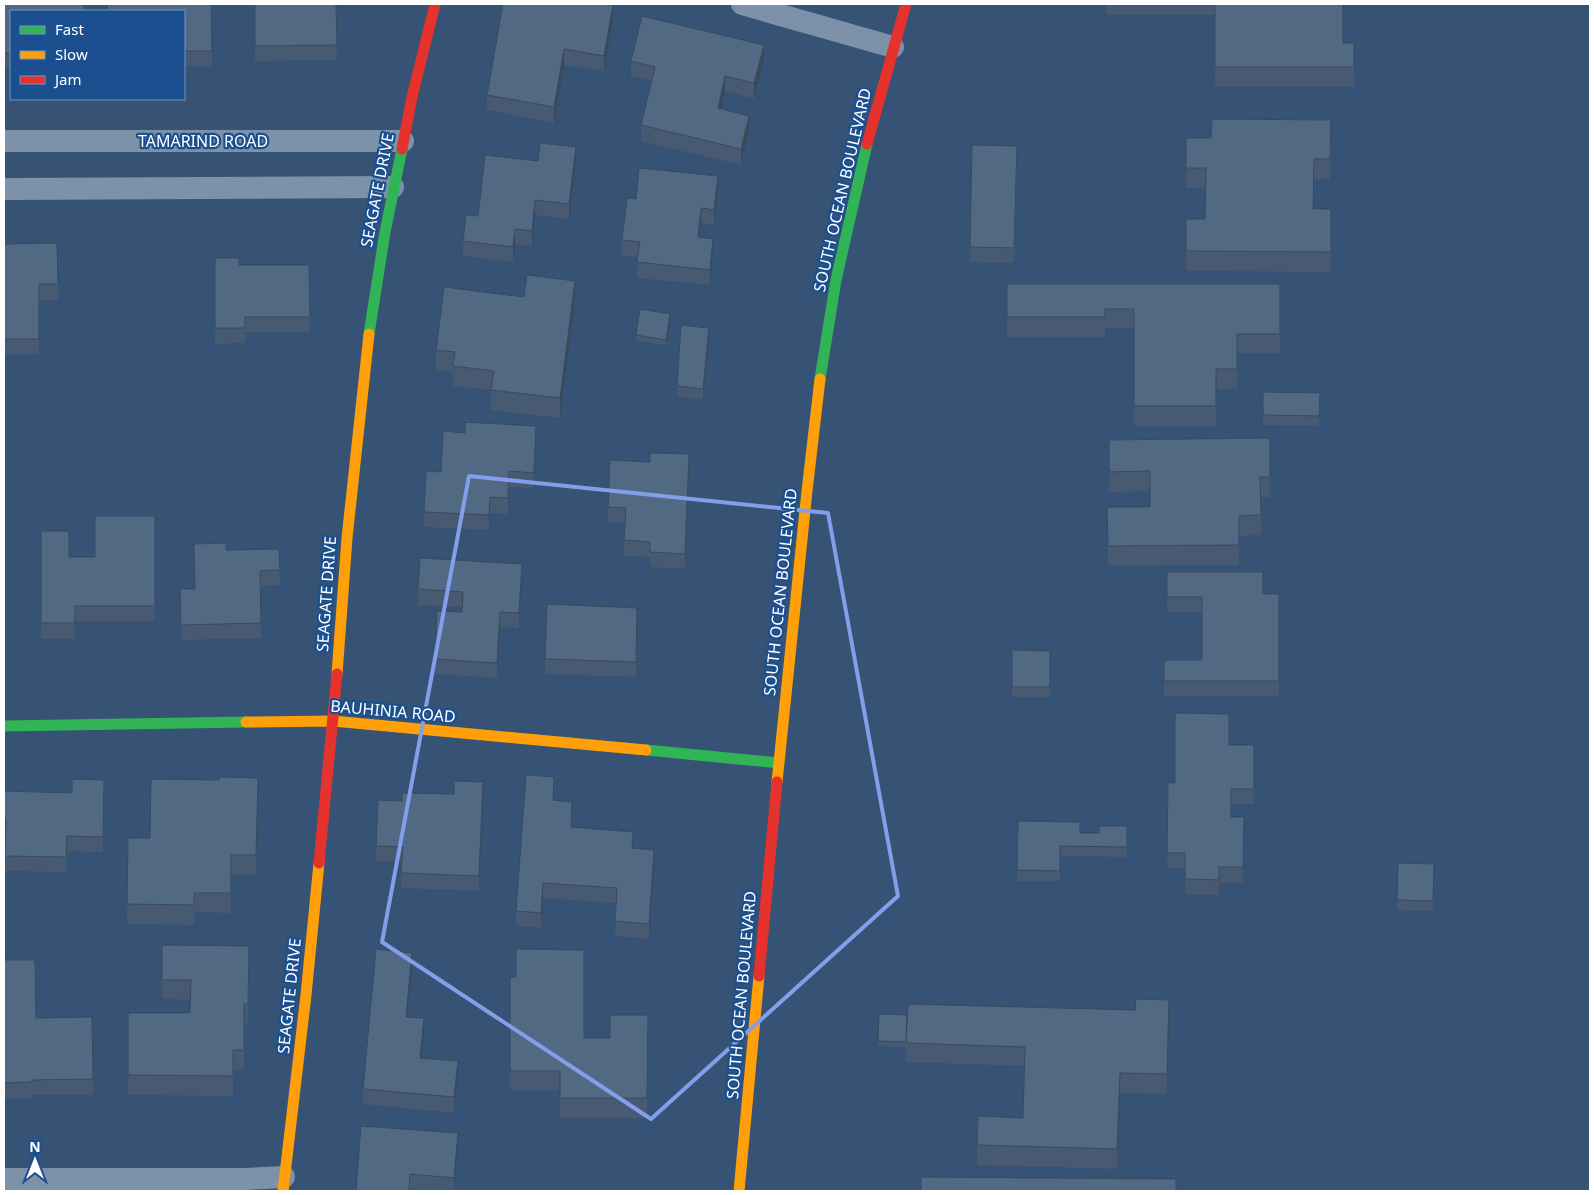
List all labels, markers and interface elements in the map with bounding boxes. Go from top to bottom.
legend [10,10,185,100]
text: Fast [55,19,84,39]
text: Slow [55,44,88,64]
text: Jam [53,69,82,89]
street label: SOUTH OCEAN BOULEVARD [808,86,876,294]
street label: TAMARIND ROAD [138,130,268,152]
street label: SEAGATE DRIVE [355,131,399,249]
street label: SOUTH OCEAN BOULEVARD [758,487,802,697]
street label: SEAGATE DRIVE [311,535,341,653]
street label: BAUHINIA ROAD [329,695,457,727]
street label: SOUTH OCEAN BOULEVARD [721,890,761,1100]
street label: SEAGATE DRIVE [272,937,306,1055]
north arrow [10,1135,60,1185]
text: N [29,1137,41,1156]

